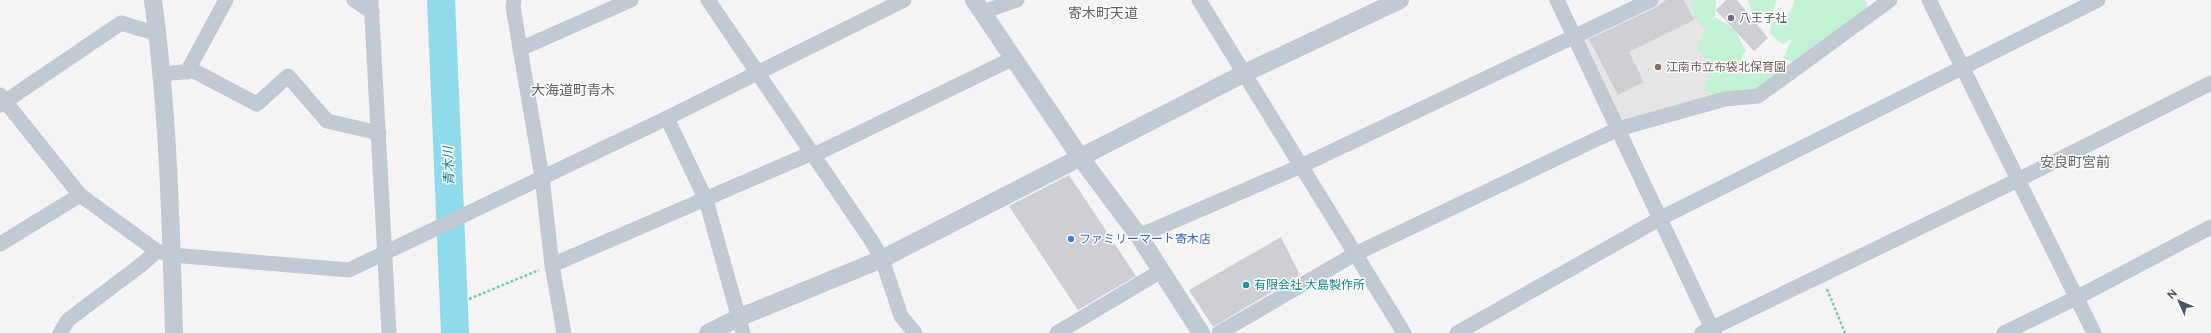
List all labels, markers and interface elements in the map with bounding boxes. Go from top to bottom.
district label: 寄木町天道 [1068,5,1138,22]
place label: 八王子社 [1739,11,1787,25]
marker: 八王子社 [1726,13,1736,23]
place label: 江南市立布袋北保育園 [1666,60,1786,74]
marker: 江南市立布袋北保育園 [1653,62,1663,72]
district label: 大海道町青木 [531,82,615,99]
water label: 青木川 [440,144,457,186]
district label: 安良町宮前 [2040,154,2110,171]
place label: ファミリーマート寄木店 [1079,232,1211,246]
marker: ファミリーマート寄木店 [1066,234,1076,244]
place label: 有限会社 大島製作所 [1254,278,1365,292]
marker: 有限会社 大島製作所 [1241,280,1251,290]
north arrow [2159,281,2199,321]
text: N [2165,287,2180,302]

